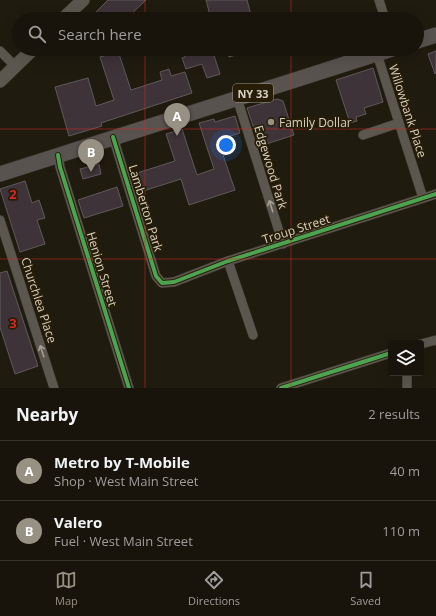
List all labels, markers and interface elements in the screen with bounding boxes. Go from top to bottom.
search box [12,12,424,56]
icon: search [26,23,48,45]
text: Search here [58,24,142,44]
street label: Willowbank Place [385,62,431,160]
road number: NY 33 [233,84,273,102]
pin: A [164,103,190,136]
place label: Family Dollar [279,114,352,131]
marker: Family Dollar [266,117,276,127]
street label: Edgewood Park [250,123,292,212]
your location [216,135,236,155]
pin: B [78,139,104,172]
street label: Lamberton Park [125,162,168,254]
text: 2 [9,185,17,203]
one-way arrow [267,200,274,213]
street label: Troup Street [260,210,332,248]
street label: Henion Street [83,230,121,308]
street label: Churchlea Place [17,255,61,345]
text: 3 [9,314,17,332]
map controls [388,340,424,376]
button: layers [388,340,424,376]
one-way arrow [38,345,45,358]
text: Nearby [16,403,78,426]
text: 2 results [368,405,420,423]
text: Metro by T-Mobile [54,452,190,472]
text: A [25,462,33,480]
text: 40 m [390,462,420,480]
text: Shop · West Main Street [54,472,198,490]
text: Valero [54,512,102,532]
text: B [25,522,33,540]
text: 110 m [382,522,420,540]
text: Fuel · West Main Street [54,532,193,550]
tab: Map [55,569,78,608]
tab: Directions [188,569,240,608]
tab: Saved [350,569,381,608]

